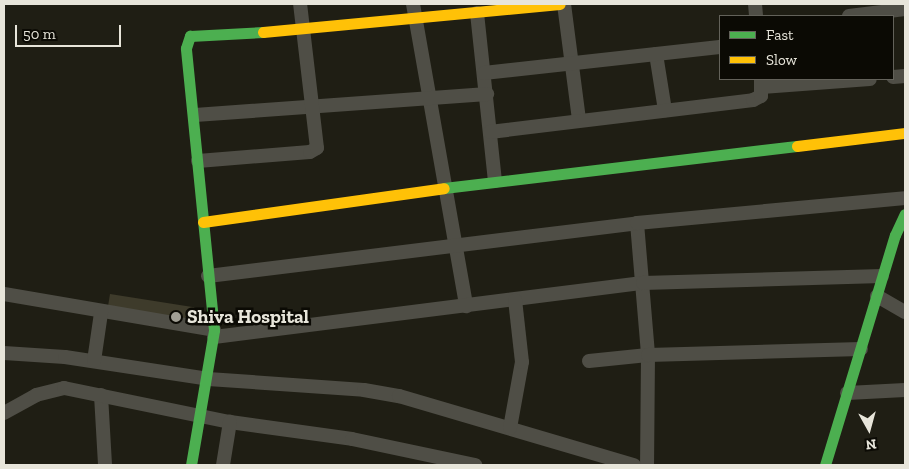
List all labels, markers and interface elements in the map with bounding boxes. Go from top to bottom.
scale bar [18,15,124,47]
legend [719,15,894,80]
text: 50 m [23,25,56,43]
text: Fast [766,26,794,44]
text: Slow [766,51,797,69]
place label: Shiva Hospital [187,306,309,328]
marker: Shiva Hospital [169,310,183,324]
north arrow [844,404,894,454]
text: N [865,435,877,453]

